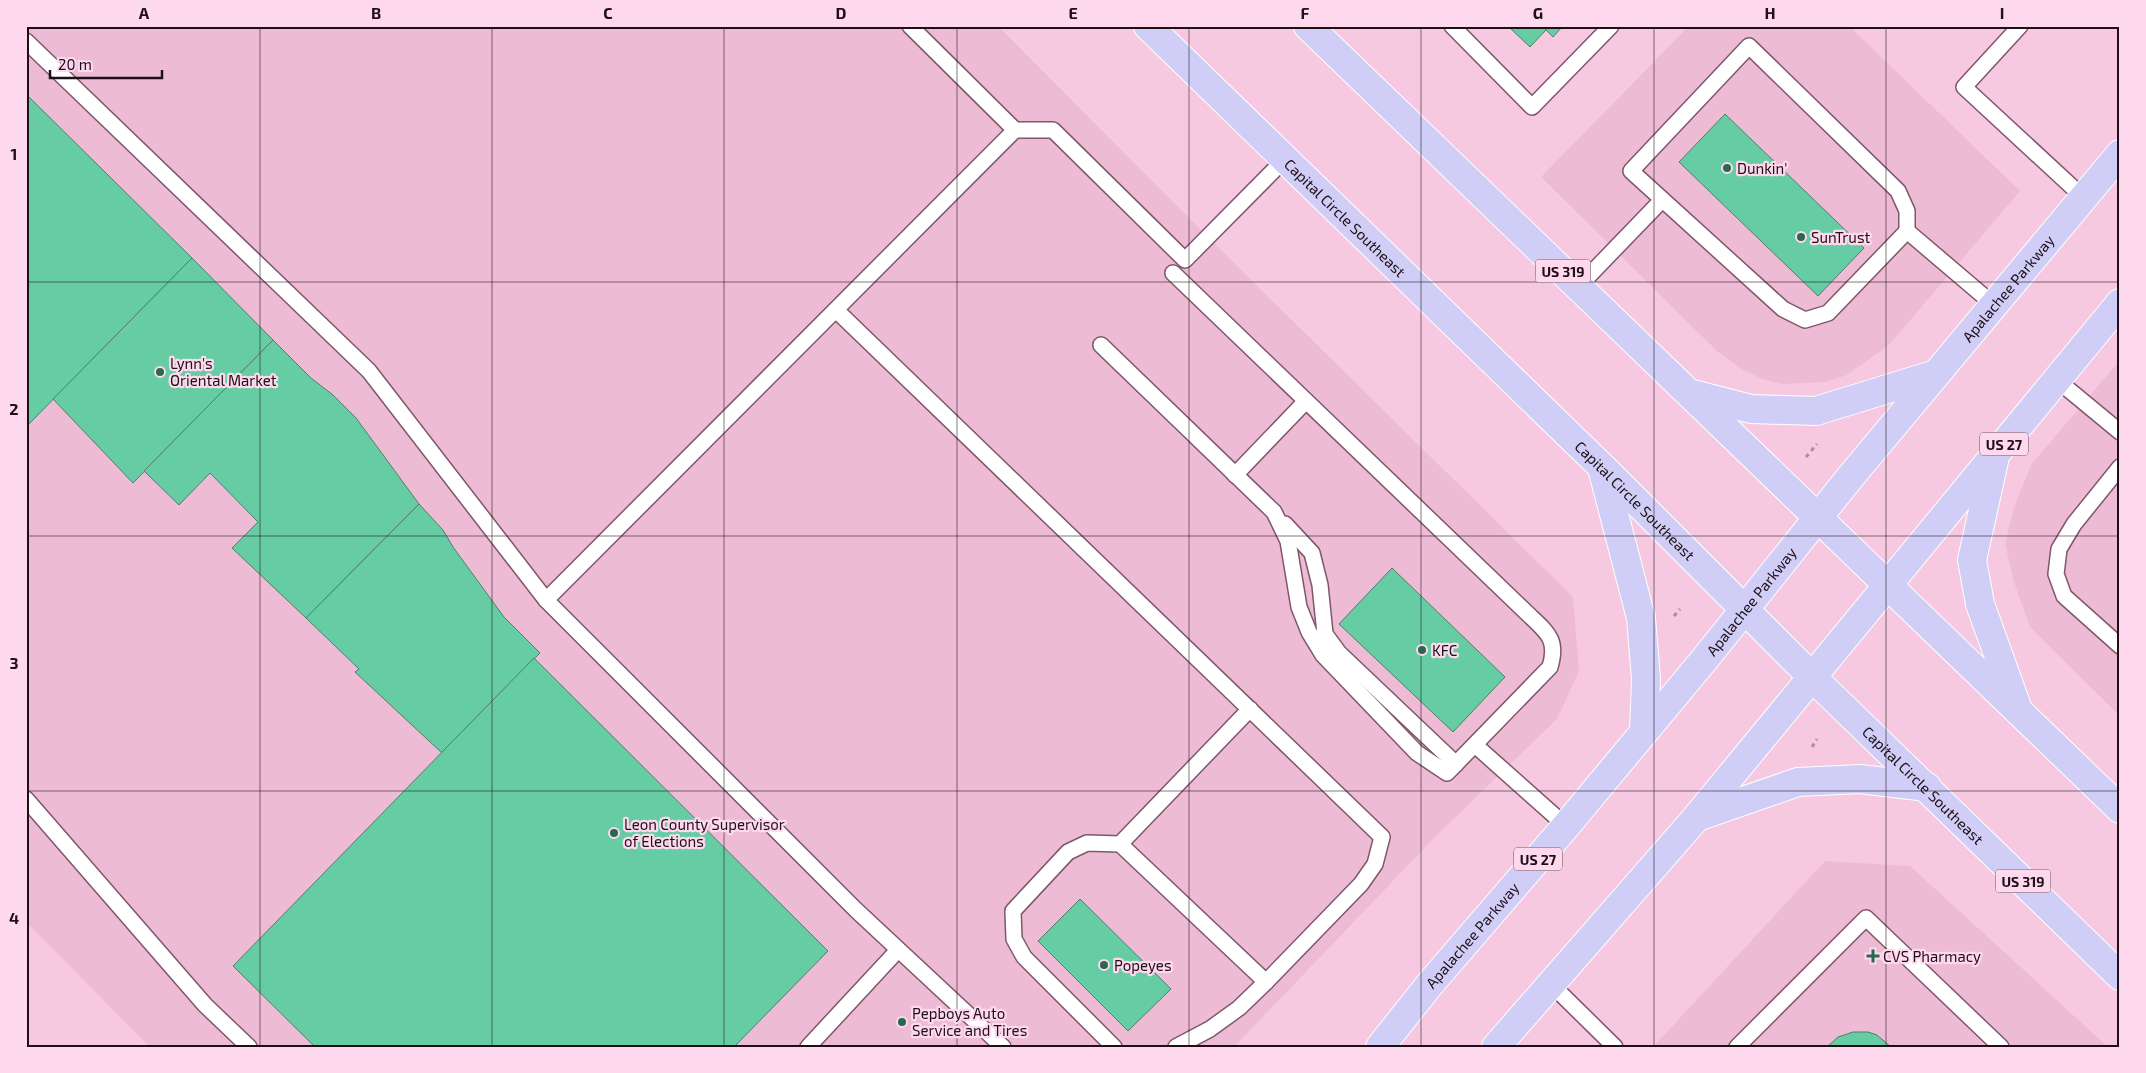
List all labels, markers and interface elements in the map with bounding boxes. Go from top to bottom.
text: A [139,3,150,22]
text: B [371,3,381,22]
text: C [603,3,613,22]
text: D [836,3,847,22]
text: E [1068,3,1078,22]
text: F [1301,3,1310,22]
text: G [1533,3,1543,22]
text: H [1764,3,1776,22]
text: I [2000,3,2004,22]
scale bar [50,48,162,80]
text: 20 m [58,55,92,73]
text: 1 [11,144,17,163]
street label: Capital Circle Southeast [1281,155,1410,281]
place label: Dunkin' [1737,159,1787,177]
marker: Dunkin' [1721,162,1733,174]
place label: SunTrust [1811,228,1871,246]
marker: SunTrust [1795,231,1807,243]
street label: Apalachee Parkway [1958,231,2058,345]
road number: US 319 [1536,260,1590,282]
place label: Lynn's Oriental Market [170,354,277,389]
marker: Lynn's Oriental Market [154,366,166,378]
text: 2 [9,399,19,418]
road number: US 27 [1980,432,2028,456]
street label: Capital Circle Southeast [1572,437,1699,564]
street label: Apalachee Parkway [1702,543,1800,659]
place label: KFC [1432,641,1458,659]
marker: KFC [1416,644,1428,656]
text: 3 [9,653,19,672]
street label: Capital Circle Southeast [1859,722,1988,848]
place label: Leon County Supervisor of Elections [624,815,785,850]
marker: Leon County Supervisor of Elections [608,827,620,839]
road number: US 27 [1514,848,1562,871]
road number: US 319 [1996,869,2050,892]
street label: Apalachee Parkway [1422,878,1523,992]
text: 4 [9,908,19,927]
place label: CVS Pharmacy [1883,947,1981,965]
marker: CVS Pharmacy [1867,950,1879,962]
place label: Popeyes [1114,956,1172,974]
marker: Popeyes [1098,959,1110,971]
place label: Pepboys Auto Service and Tires [912,1004,1027,1039]
marker: Pepboys Auto Service and Tires [896,1016,908,1028]

